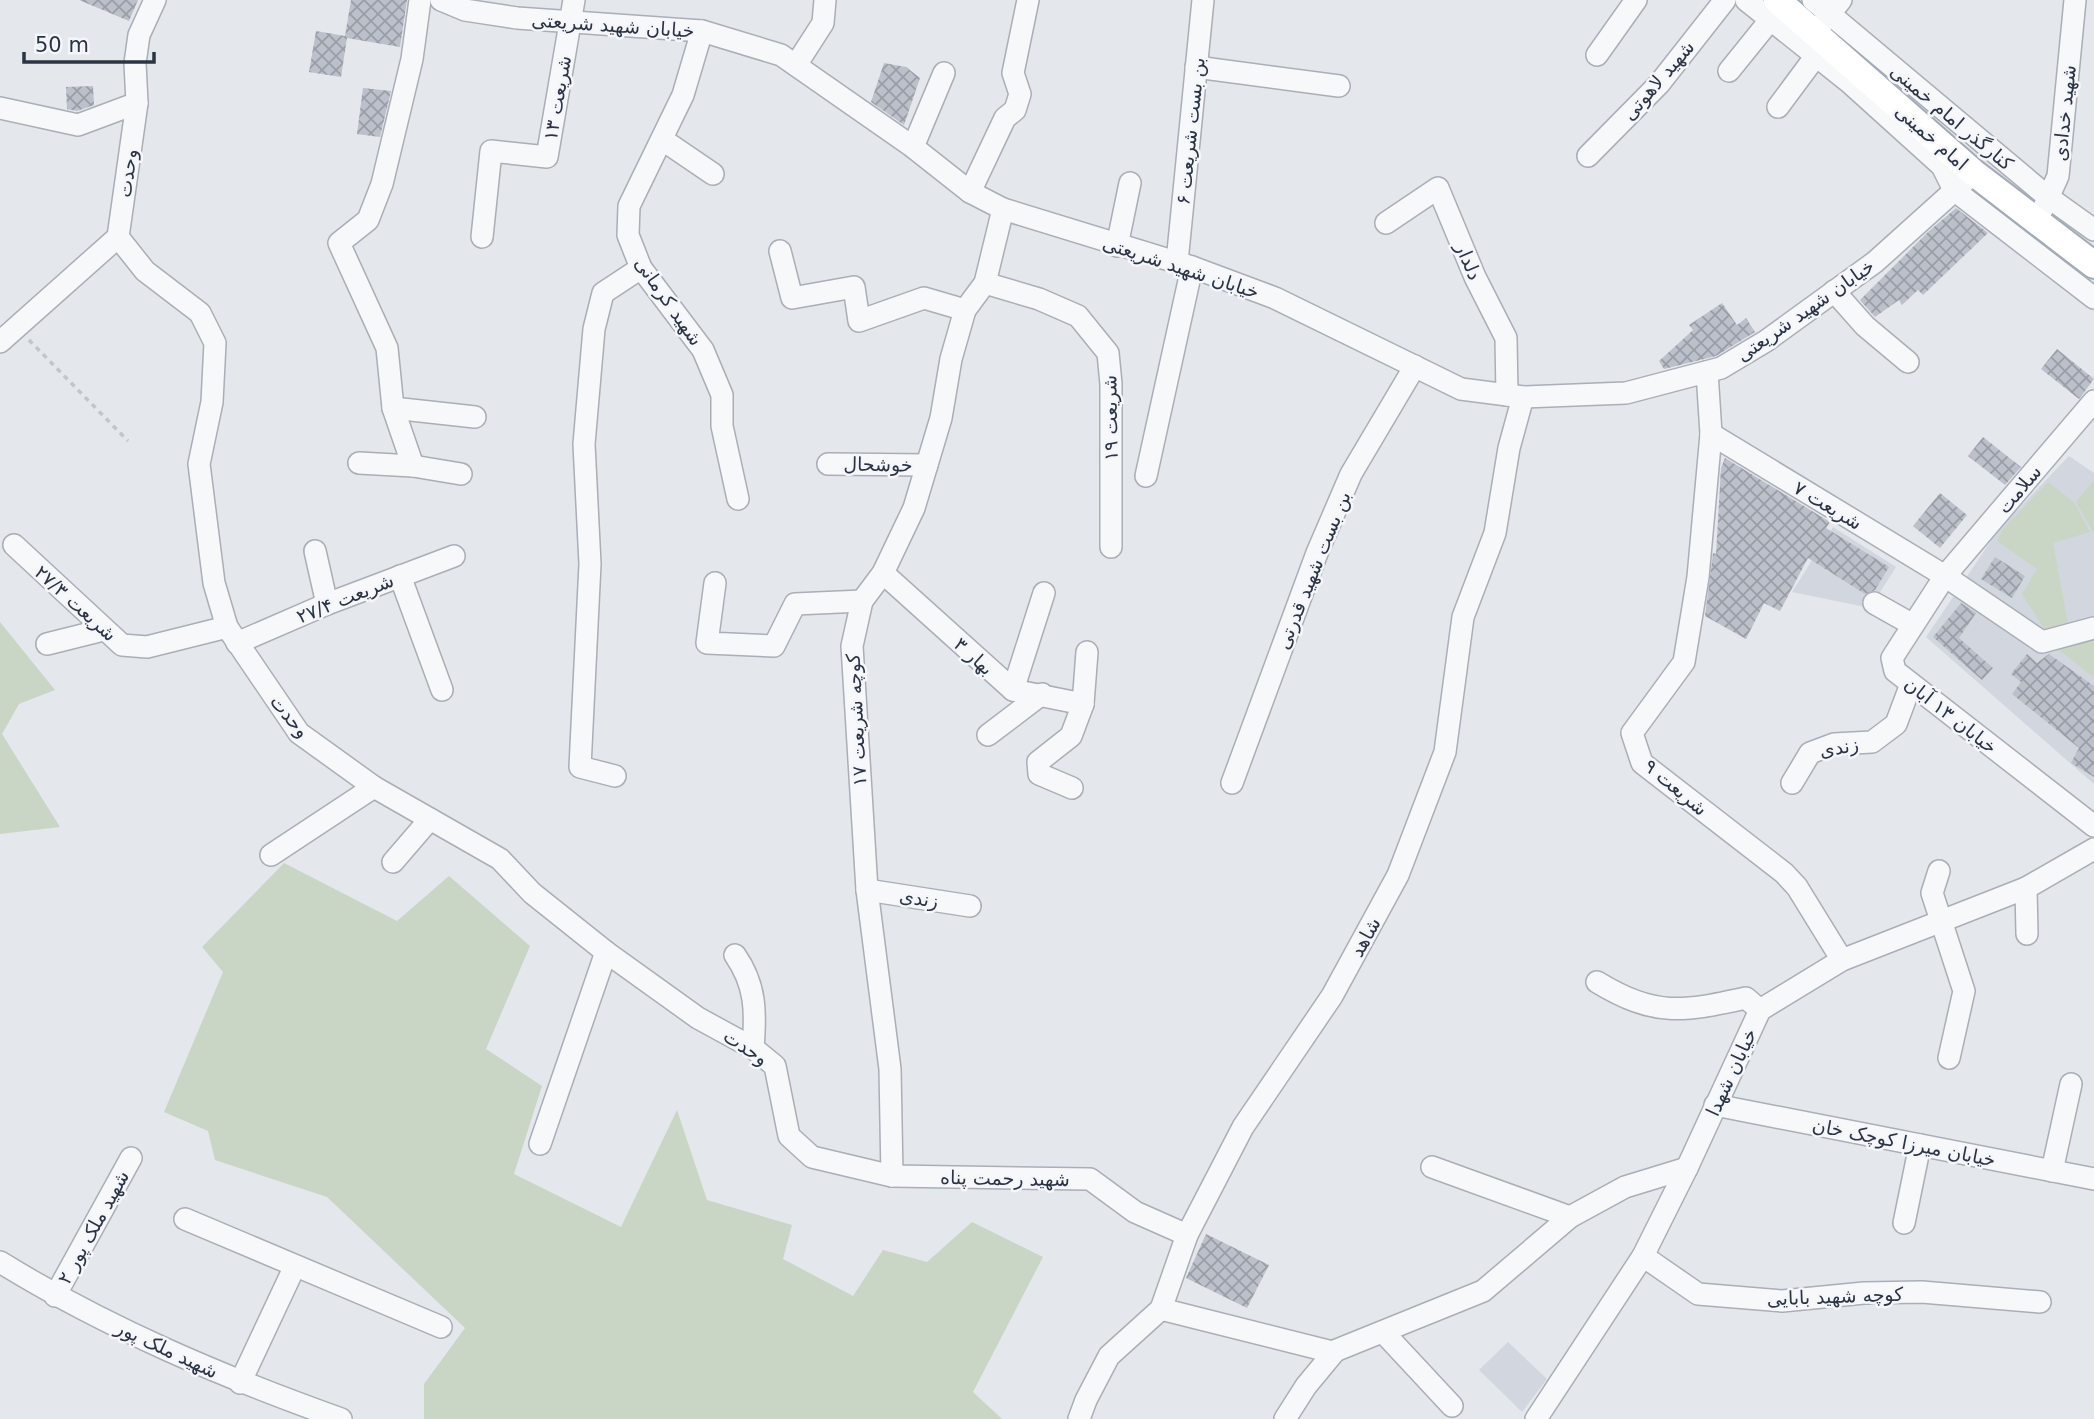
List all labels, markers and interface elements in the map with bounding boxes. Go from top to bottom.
street label: خیابان شهید شریعتی [531,8,695,43]
scale bar [24,21,154,65]
text: 50 m [35,33,89,57]
street label: شهید لاهوتی [1617,36,1699,125]
street label: شریعت ۱۳ [539,54,576,142]
street label: بن بست شریعت ۶ [1171,56,1210,206]
street label: کنارگذر امام خمینی [1886,59,2018,175]
street label: شهید خدادی [2048,64,2081,162]
street label: امام خمینی [1891,99,1973,175]
street label: وحدت [113,147,142,199]
street label: خیابان شهید شریعتی [1100,231,1262,304]
street label: دلدار [1450,238,1487,283]
street label: شهید کرمانی [630,252,708,350]
street label: خیابان شهید شریعتی [1732,254,1879,367]
street label: شریعت ۱۹ [1098,375,1123,461]
street label: خوشحال [843,452,913,477]
street label: سلامت [1993,460,2045,518]
street label: شریعت ۷ [1789,476,1866,535]
street label: بن بست شهید قدرتی [1271,488,1356,653]
street label: شریعت ۲۷/۳ [30,561,121,646]
street label: شریعت ۲۷/۴ [293,569,397,628]
street label: بهار ۳ [949,633,998,680]
street label: کوچه شریعت ۱۷ [841,652,871,787]
street label: خیابان ۱۳ آبان [1900,671,2002,758]
street label: وحدت [265,690,314,742]
street label: زندی [1818,733,1860,762]
street label: شریعت ۹ [1639,754,1712,821]
street label: زندی [898,884,940,913]
street label: شاهد [1345,913,1385,961]
street label: وحدت [719,1024,772,1071]
street label: خیابان شهدا [1701,1025,1762,1120]
street label: خیابان میرزا کوچک خان [1810,1113,1998,1172]
street label: شهید ملک پور ۲ [53,1166,134,1288]
street label: شهید رحمت پناه [940,1166,1070,1191]
street label: کوچه شهید بابایی [1766,1283,1905,1310]
street label: شهید ملک پور [111,1315,222,1383]

